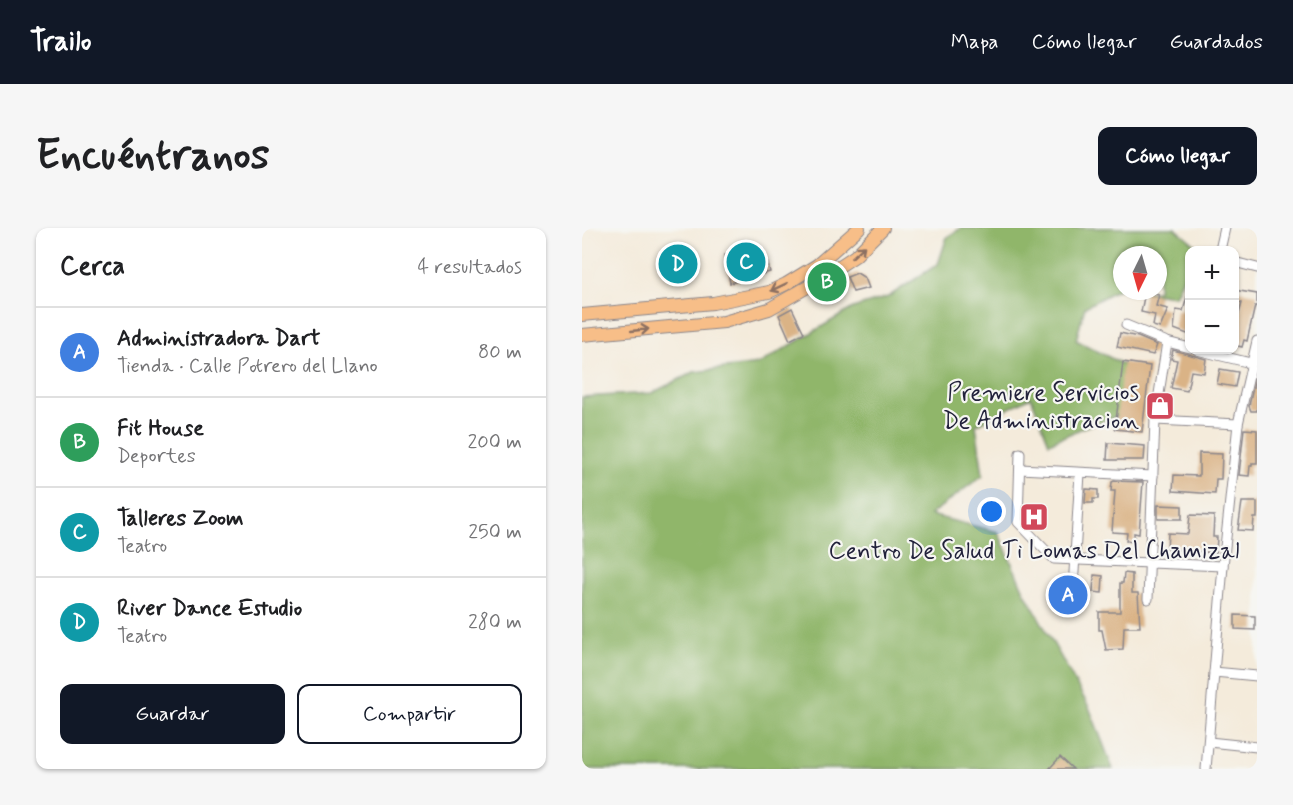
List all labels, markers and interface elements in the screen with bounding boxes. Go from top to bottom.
text: Trailo [30,24,91,61]
text: Mapa [951,28,999,56]
text: Cómo llegar [1032,28,1137,56]
text: Guardados [1170,28,1263,56]
button: Cómo llegar [1098,127,1257,185]
text: Encuéntranos [36,129,269,184]
pin: C [726,240,766,285]
pin: D [658,242,698,286]
one-way arrow [850,245,865,259]
north arrow [1113,246,1167,300]
map controls [1185,246,1239,354]
button: + [1185,246,1239,300]
text: Cerca [60,250,125,284]
text: 4 resultados [418,254,522,281]
pin: B [808,260,846,304]
one-way arrow [771,282,789,294]
button: − [1185,300,1239,354]
one-way arrow [630,324,650,335]
text: Administradora Dart [117,325,320,353]
text: A [73,339,86,366]
text: 80 m [478,339,522,366]
text: Tienda · Calle Potrero del Llano [117,353,378,380]
place label: Premiere Servicios De Administracion [943,378,1139,437]
shop icon: Premiere Servicios De Administracion [1144,390,1176,422]
text: Fit House [117,415,204,443]
text: B [73,429,86,456]
text: 200 m [467,429,522,456]
text: Deportes [117,443,196,470]
your location [977,497,1006,526]
hospital icon: Centro De Salud Ti Lomas Del Chamizal [1018,501,1050,533]
text: Talleres Zoom [117,505,244,533]
text: C [72,519,87,546]
text: 250 m [468,519,522,546]
text: Teatro [117,533,167,560]
place label: Centro De Salud Ti Lomas Del Chamizal [829,536,1239,567]
pin: A [1048,572,1088,617]
text: River Dance Estudio [117,595,302,623]
text: D [73,609,86,636]
text: 280 m [468,609,522,636]
text: Teatro [117,623,167,650]
button: Guardar [60,684,285,744]
button: Compartir [297,684,522,744]

